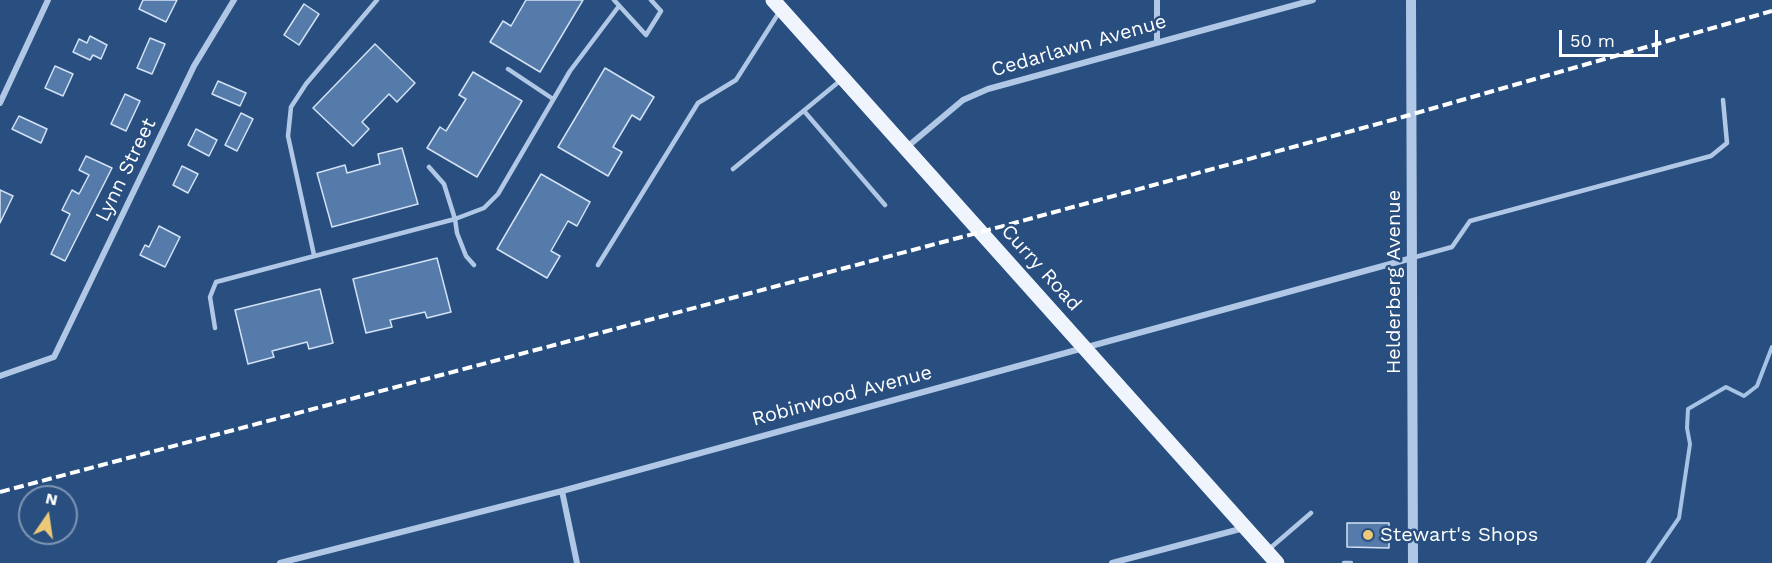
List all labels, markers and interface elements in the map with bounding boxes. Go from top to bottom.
street label: Cedarlawn Avenue [989,9,1169,83]
scale bar [1562,18,1661,56]
text: 50 m [1570,30,1615,51]
street label: Lynn Street [91,114,161,226]
street label: Helderberg Avenue [1382,190,1406,374]
street label: Curry Road [996,220,1086,316]
street label: Robinwood Avenue [749,360,935,432]
north arrow [18,485,78,545]
text: N [44,488,60,510]
place label: Stewart's Shops [1380,523,1538,547]
marker: Stewart's Shops [1361,528,1375,542]

